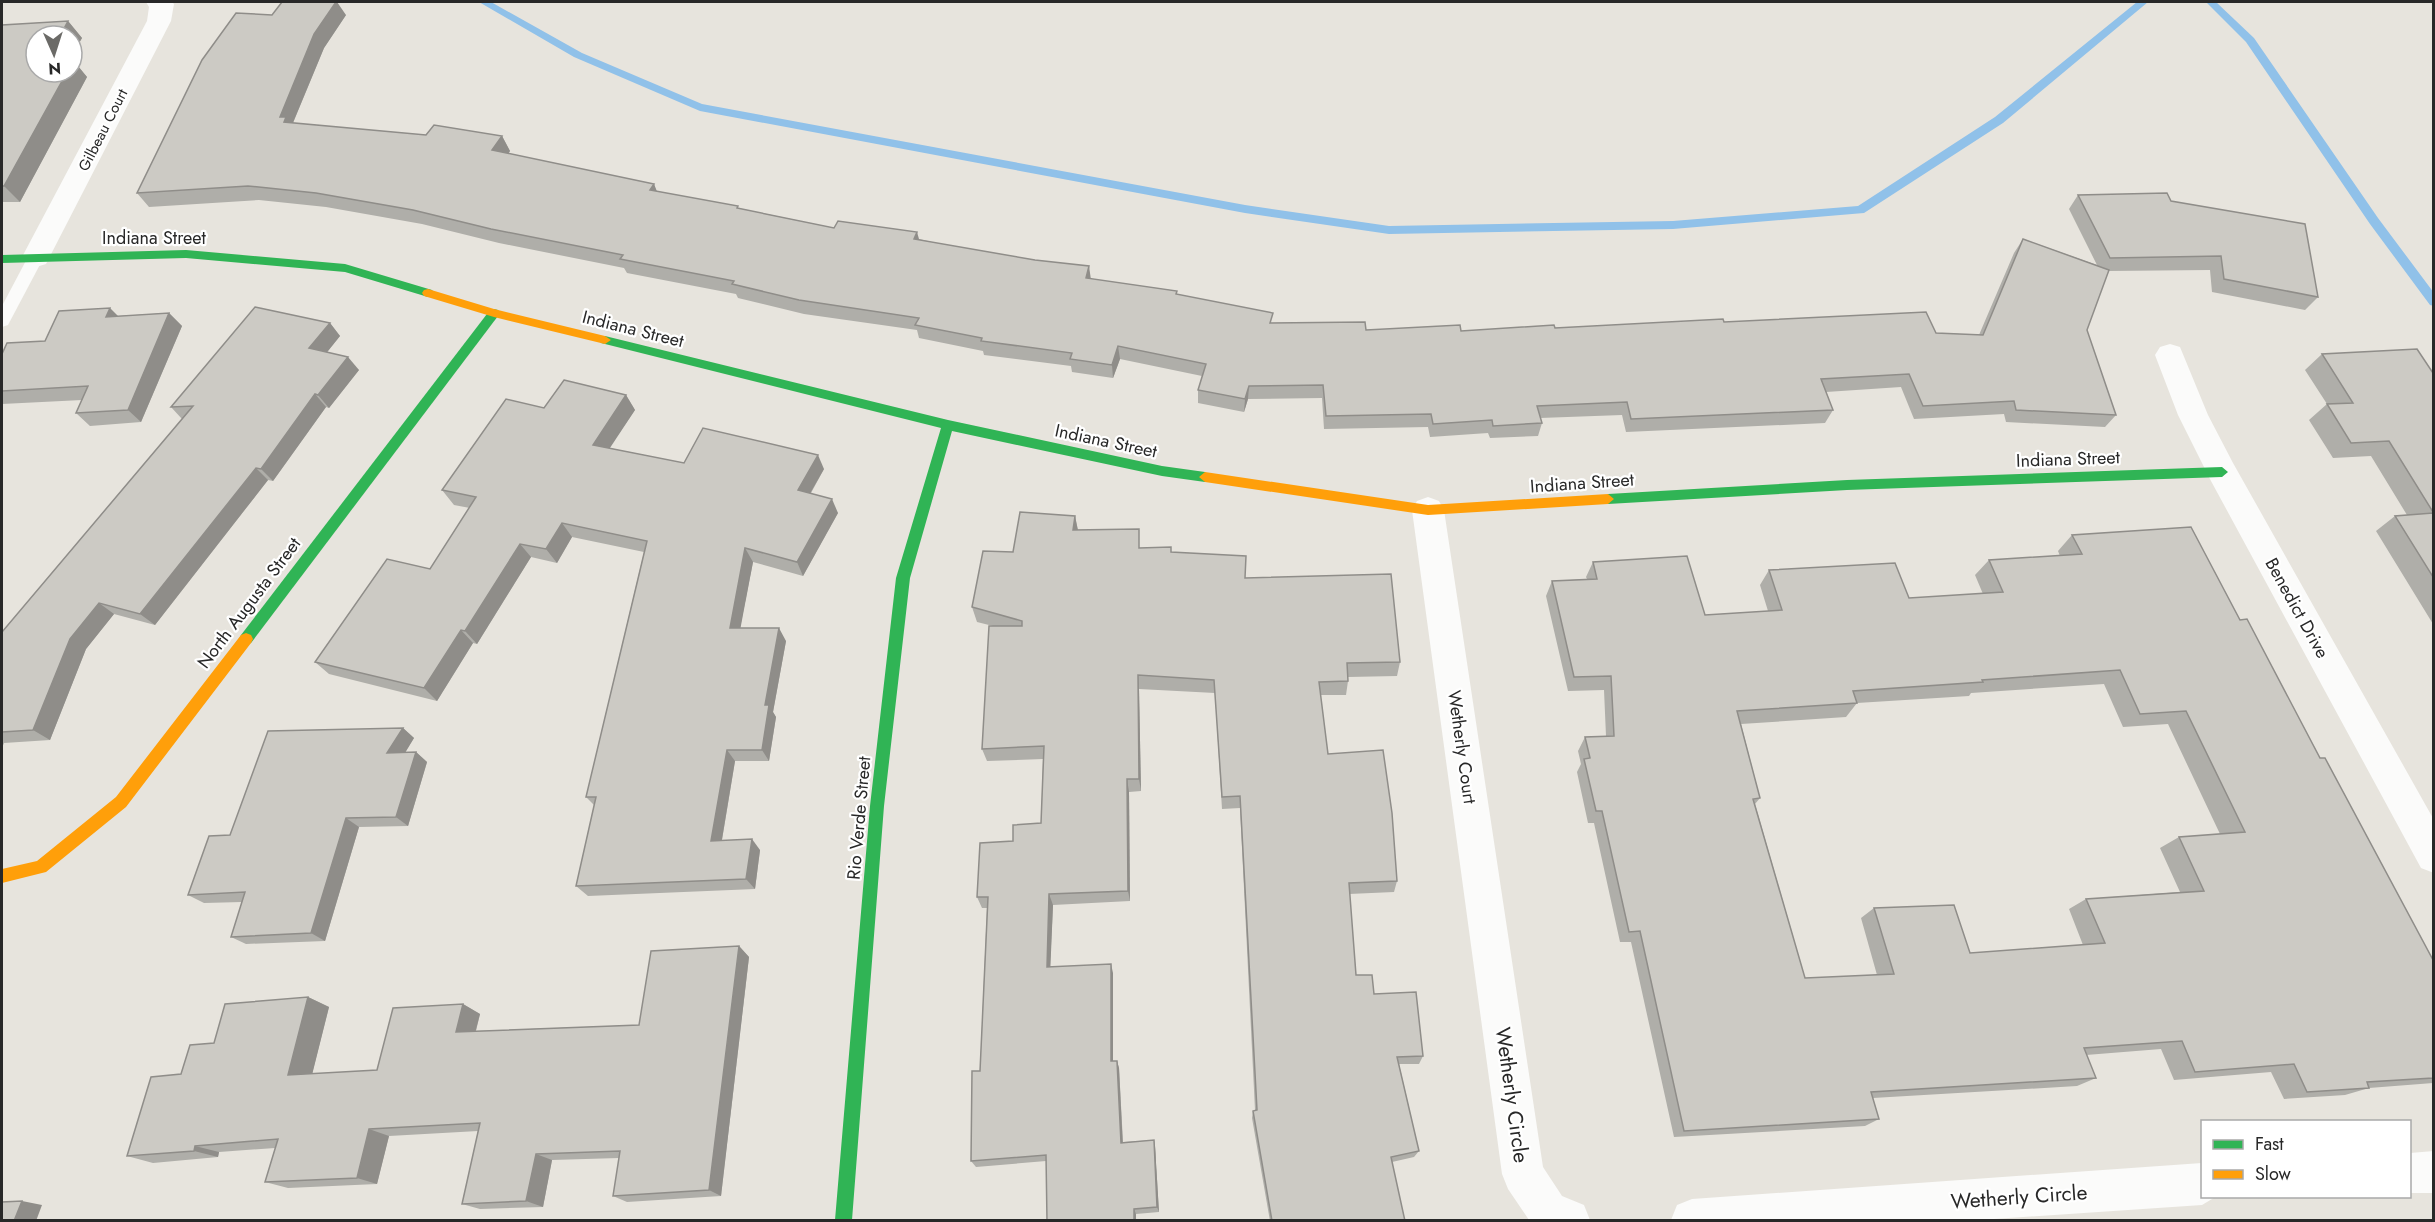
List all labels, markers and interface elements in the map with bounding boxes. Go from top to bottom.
north arrow [24,24,84,84]
text: N [48,57,62,80]
street label: Gilbeau Court [73,85,133,175]
street label: Indiana Street [102,225,207,251]
street label: Indiana Street [579,304,687,354]
street label: Indiana Street [1052,417,1160,465]
street label: Indiana Street [2016,444,2121,474]
street label: Indiana Street [1529,466,1635,500]
street label: North Augusta Street [191,531,307,674]
street label: Benedict Drive [2259,553,2335,663]
street label: Wetherly Court [1441,689,1483,806]
street label: Rio Verde Street [841,755,877,881]
street label: Wetherly Circle [1488,1025,1536,1165]
legend [2201,1120,2411,1198]
text: Fast [2255,1131,2284,1157]
text: Slow [2255,1161,2292,1187]
street label: Wetherly Circle [1950,1177,2088,1217]

